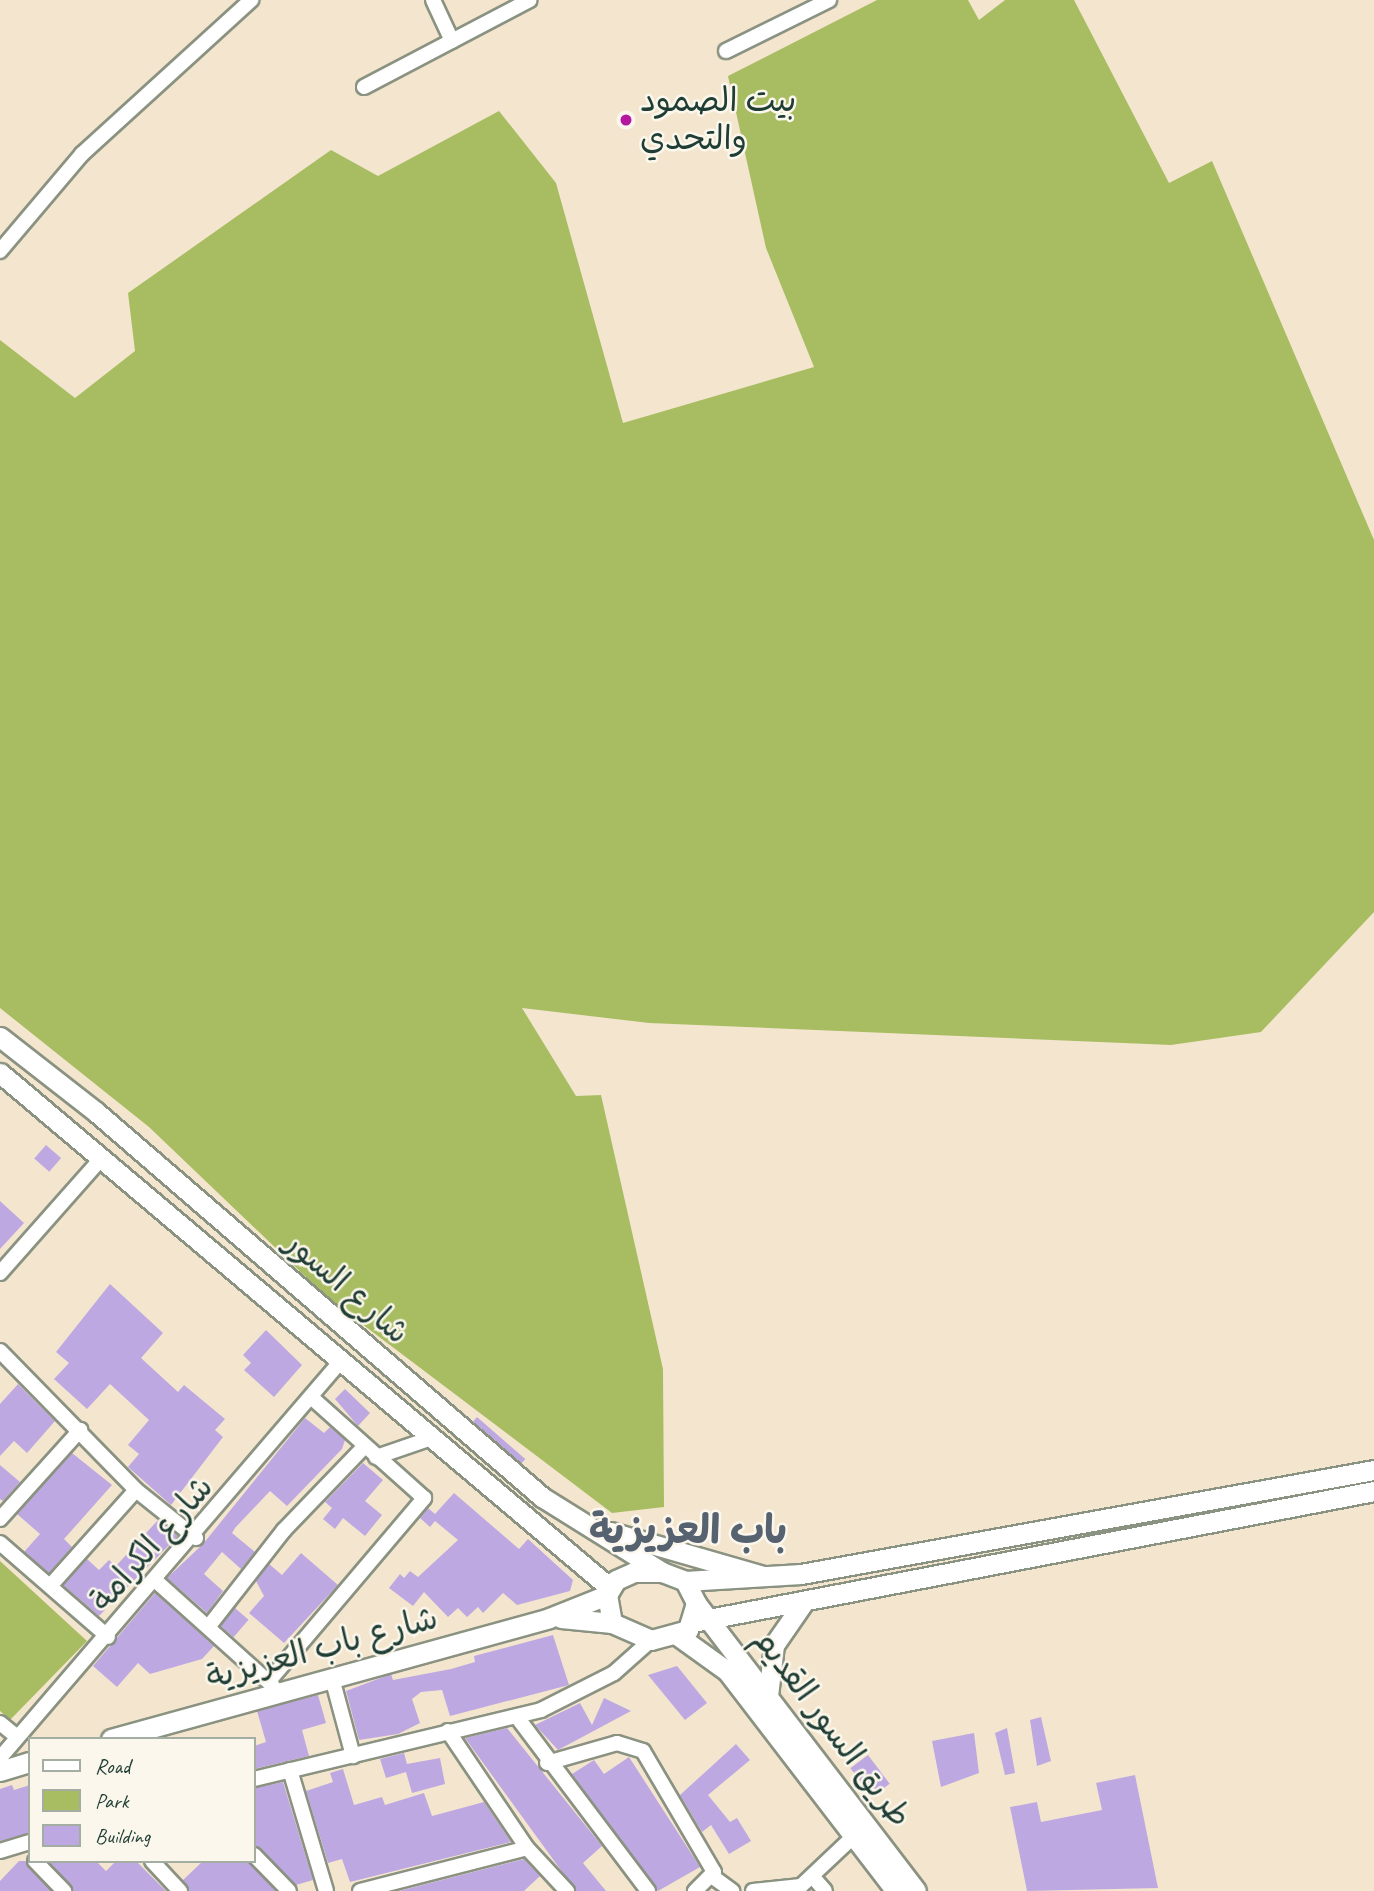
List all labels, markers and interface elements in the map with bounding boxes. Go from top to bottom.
place label: بيت الصمود والتحدي [640,81,796,159]
marker: بيت الصمود والتحدي [618,112,634,128]
street label: شارع السور [277,1223,417,1353]
street label: شارع الكرامة [82,1468,222,1620]
district label: باب العزيزية [589,1506,787,1554]
street label: شارع باب العزيزية [202,1598,442,1698]
street label: طريق السور القديم [744,1621,920,1835]
legend [28,1737,256,1863]
text: Road [95,1753,130,1779]
text: Park [95,1788,128,1814]
text: Building [95,1823,150,1849]

